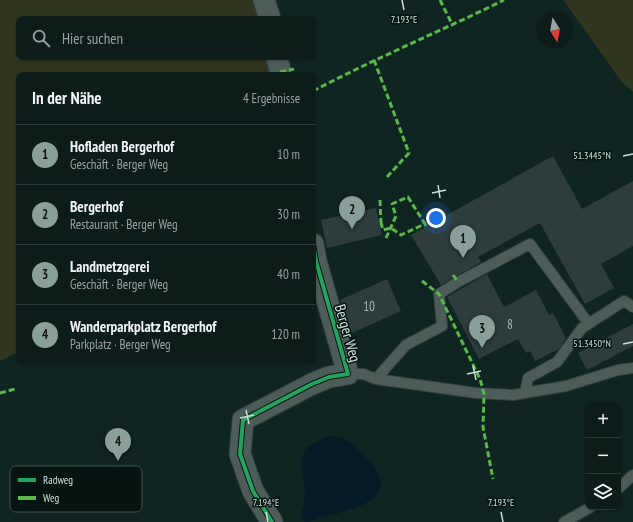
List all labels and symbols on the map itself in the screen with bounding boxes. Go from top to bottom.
north arrow [537,12,573,48]
text: 7.193°E [391,13,417,26]
text: 51.3445°N [573,149,611,162]
pin: 2 [339,196,365,229]
your location [426,208,446,228]
pin: 1 [450,225,476,258]
house number: 10 [363,298,375,315]
street label: Berger Weg [331,302,365,364]
pin: 3 [469,315,495,348]
house number: 8 [507,316,513,333]
text: 51.3450°N [573,337,611,350]
pin: 4 [105,428,131,461]
legend [10,466,142,512]
text: Radweg [43,473,73,487]
text: Weg [43,491,59,505]
text: 7.194°E [253,496,279,509]
text: 7.193°E [488,496,514,509]

